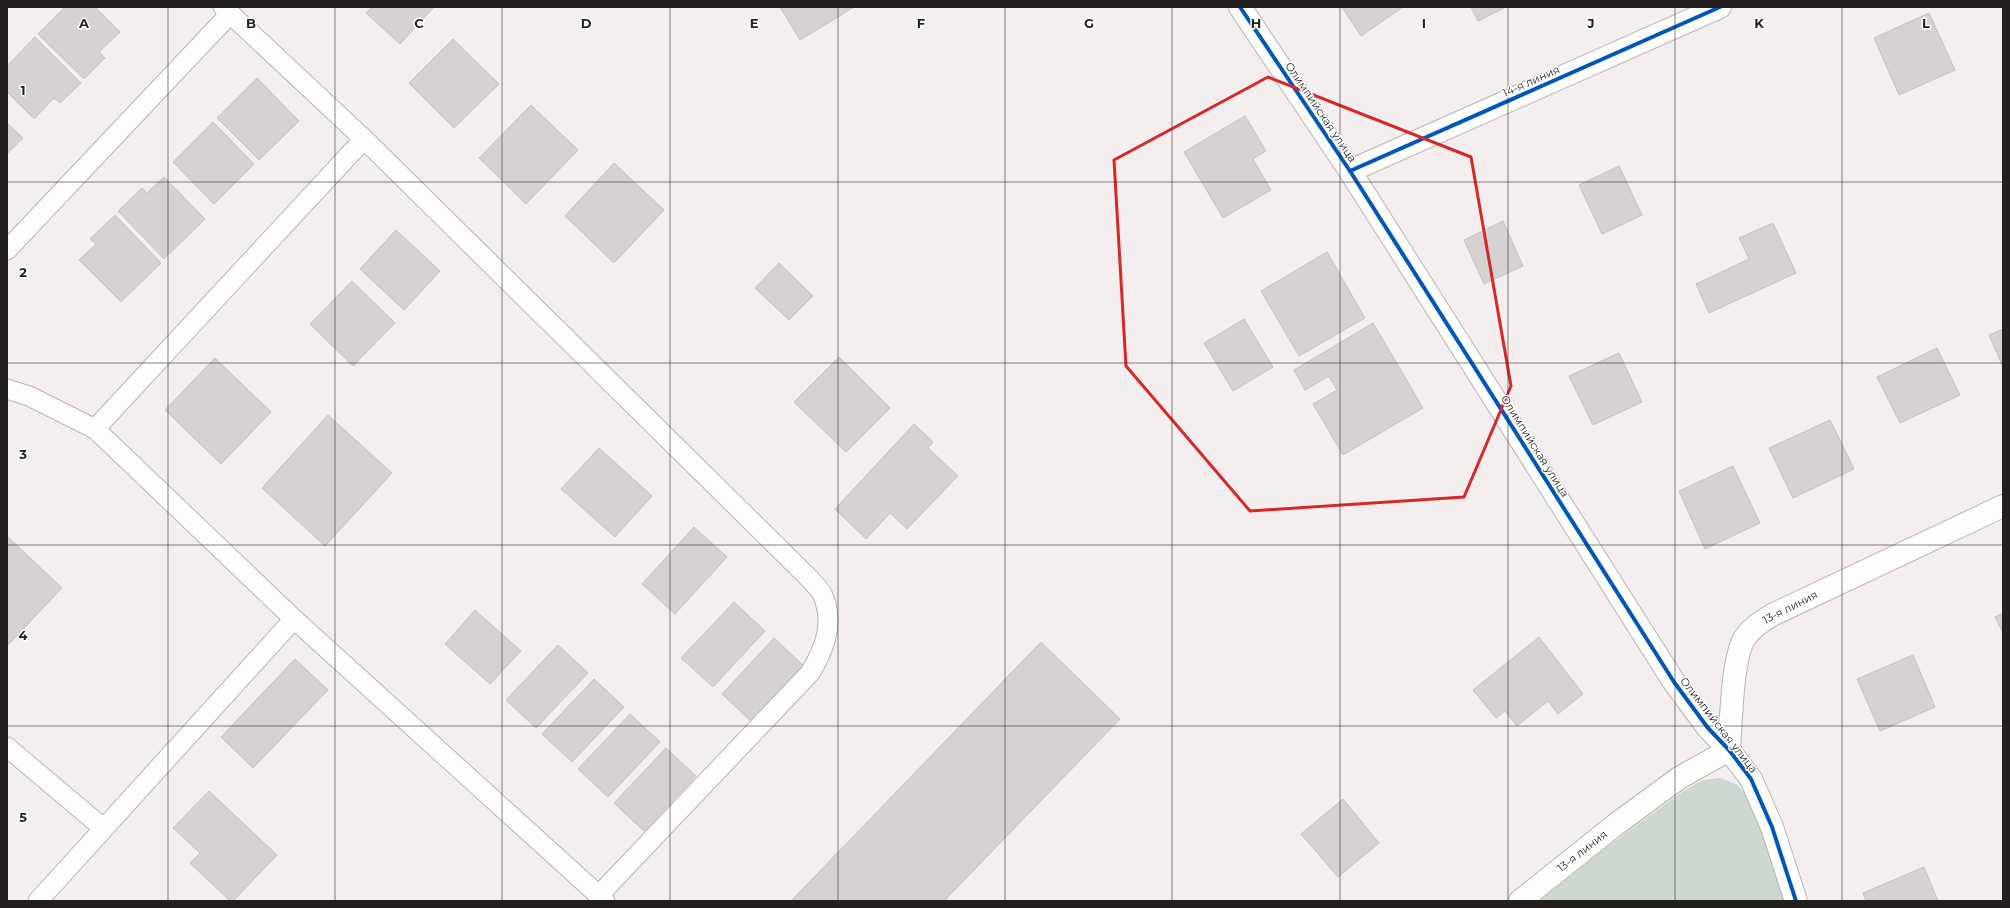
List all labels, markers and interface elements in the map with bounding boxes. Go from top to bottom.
text: A [78,15,90,31]
text: B [246,15,256,31]
text: C [414,15,424,31]
text: D [581,15,592,31]
text: E [750,15,759,31]
text: F [917,15,925,31]
text: G [1084,15,1094,31]
text: H [1251,15,1261,31]
text: I [1422,15,1426,31]
text: J [1586,15,1595,31]
text: K [1754,15,1764,31]
text: L [1922,15,1930,31]
street label: Олимпийская улица [1282,59,1360,165]
street label: 14-я линия [1500,62,1562,100]
text: 1 [20,82,26,98]
text: 2 [19,264,27,280]
street label: Олимпийская улица [1498,392,1572,500]
text: 3 [18,446,27,462]
street label: 13-я линия [1760,587,1820,627]
text: 4 [19,627,28,643]
street label: Олимпийская улица [1677,674,1761,776]
text: 5 [19,809,27,825]
street label: 13-я линия [1554,827,1610,875]

